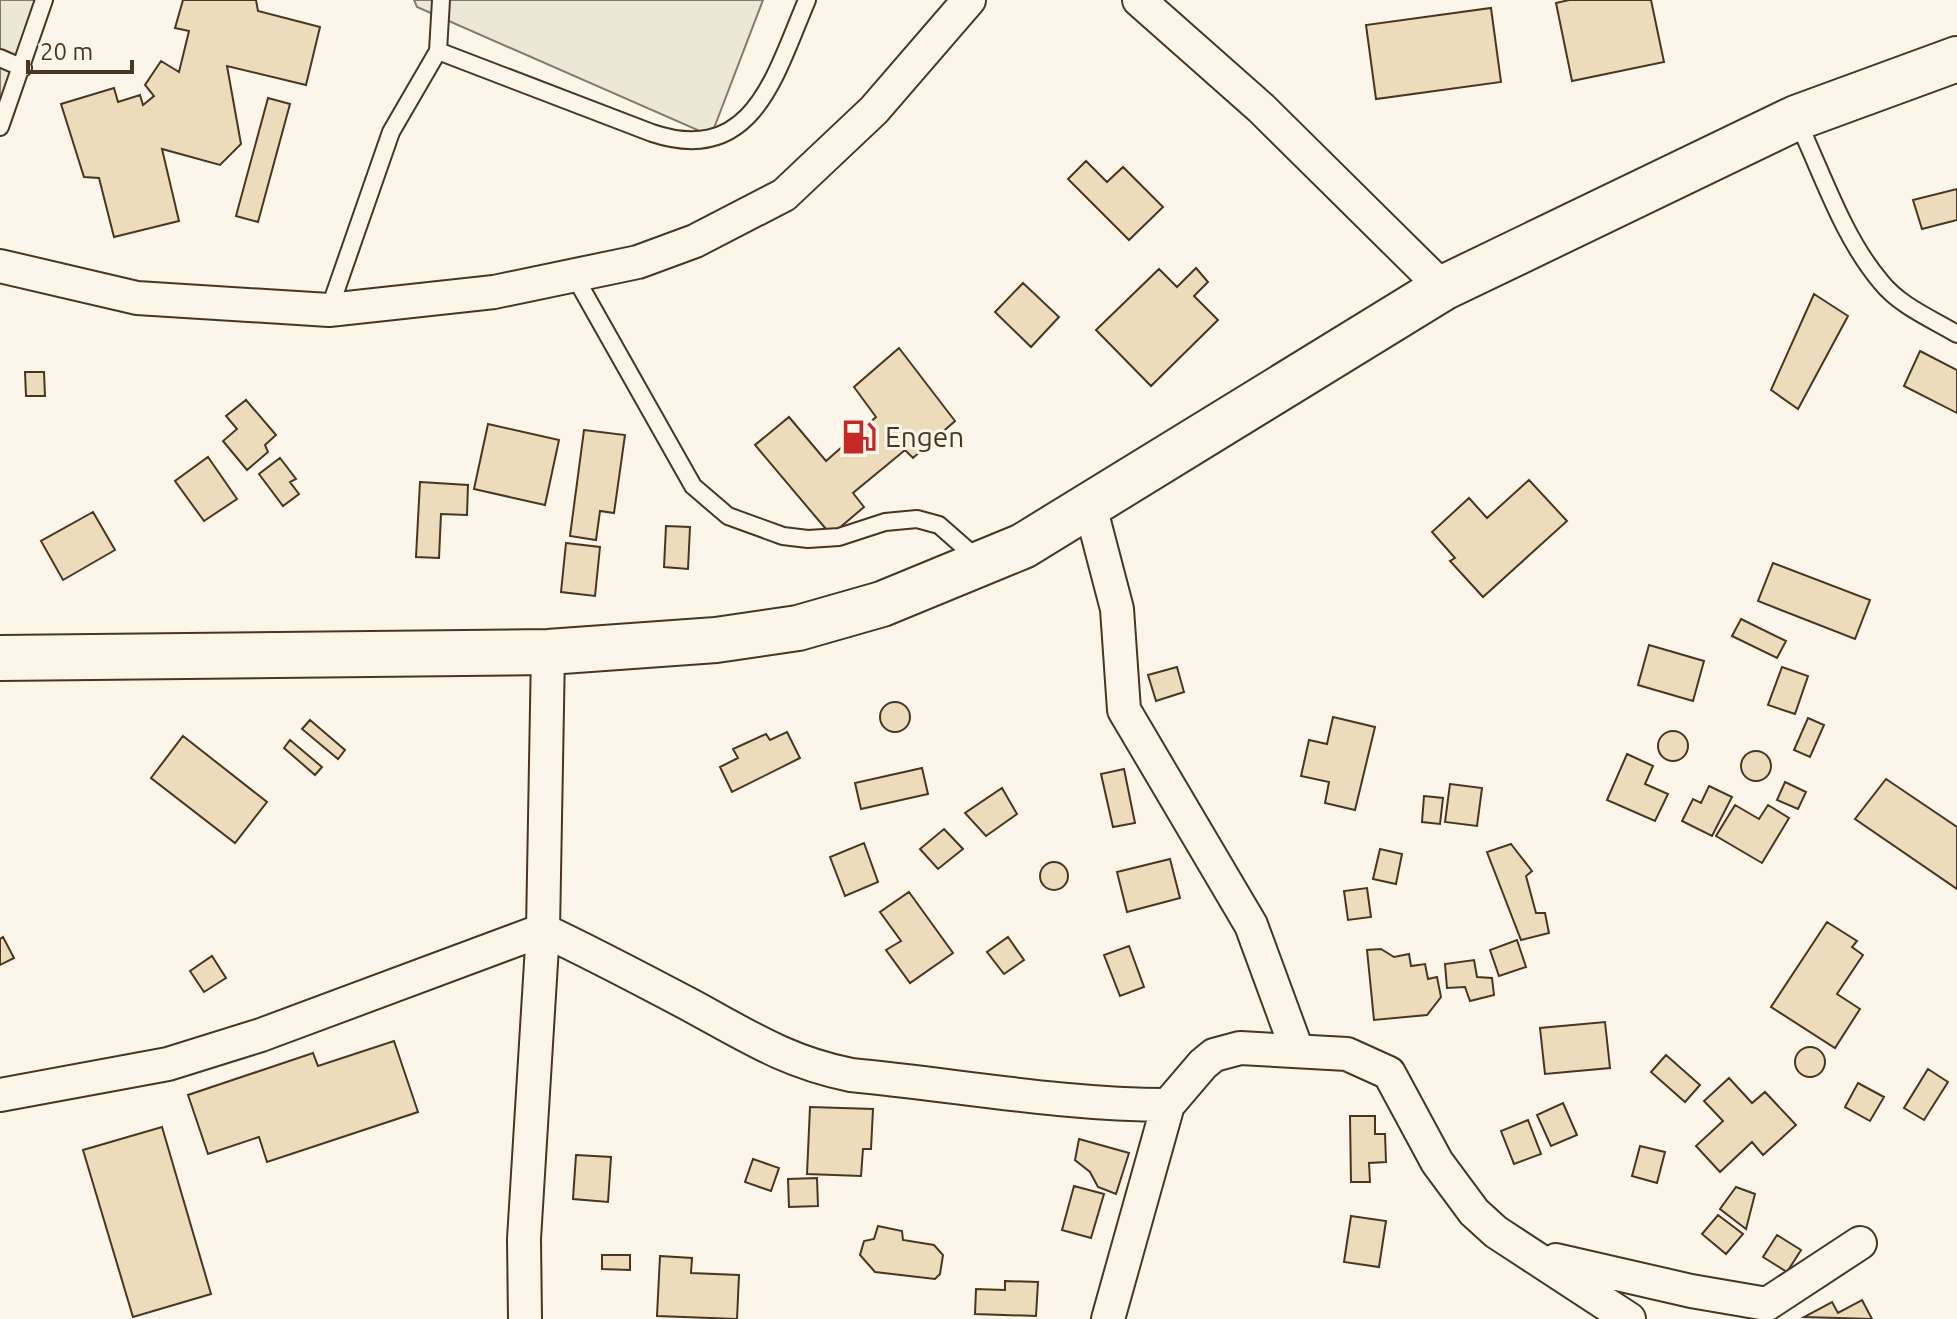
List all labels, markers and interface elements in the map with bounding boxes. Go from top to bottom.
scale bar [28,24,132,74]
text: 20 m [40,38,93,65]
fuel station icon: Engen [840,418,878,456]
place label: Engen [885,421,964,452]

